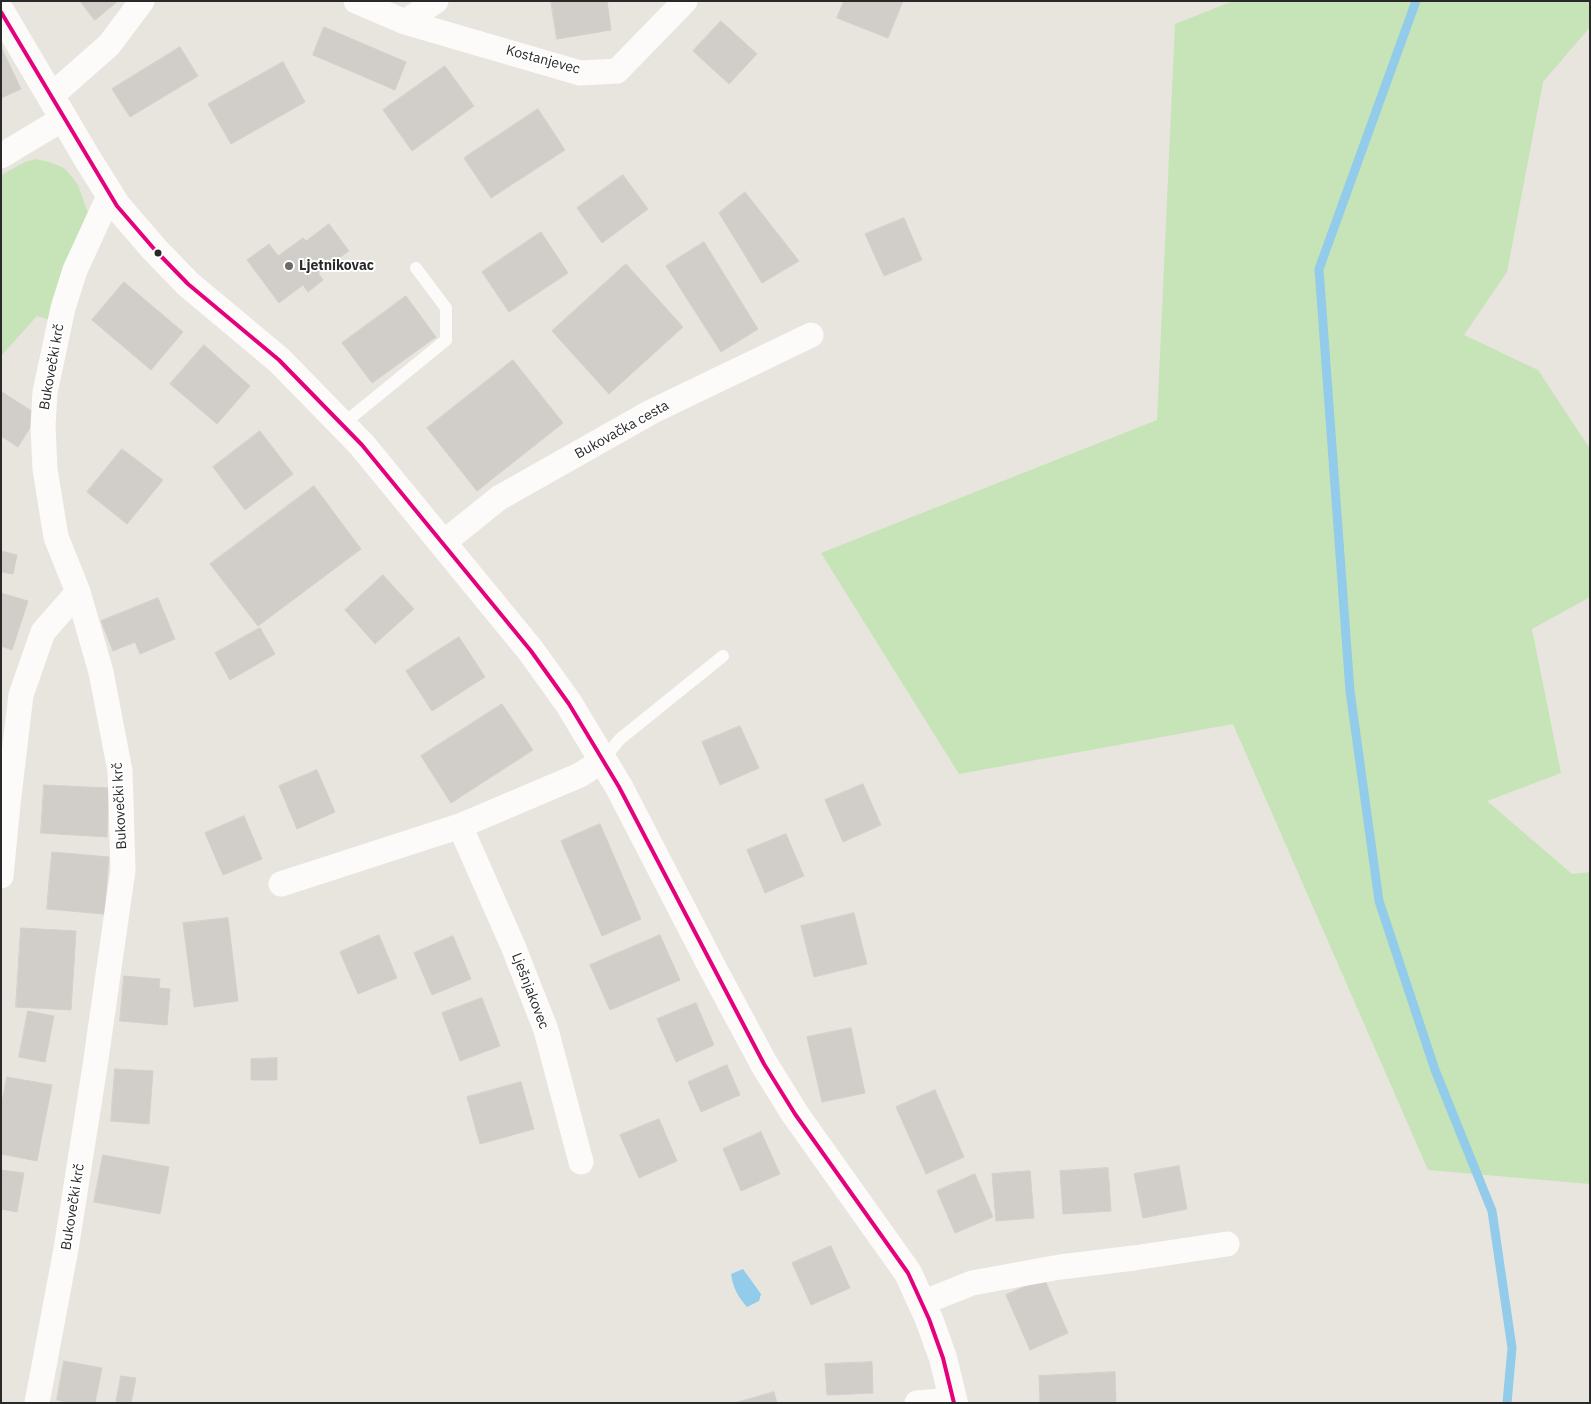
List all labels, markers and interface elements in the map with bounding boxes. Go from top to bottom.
street label: Kostanjevec [504,42,582,78]
unlabelled marker [153,248,163,258]
place label: Ljetnikovac [299,258,374,274]
marker: Ljetnikovac [283,260,295,272]
street label: Bukovečki krč [36,323,68,411]
street label: Bukovačka cesta [572,397,672,463]
street label: Bukovečki krč [109,762,131,850]
street label: Lješnjakovec [508,950,552,1032]
street label: Bukovečki krč [58,1163,88,1251]

